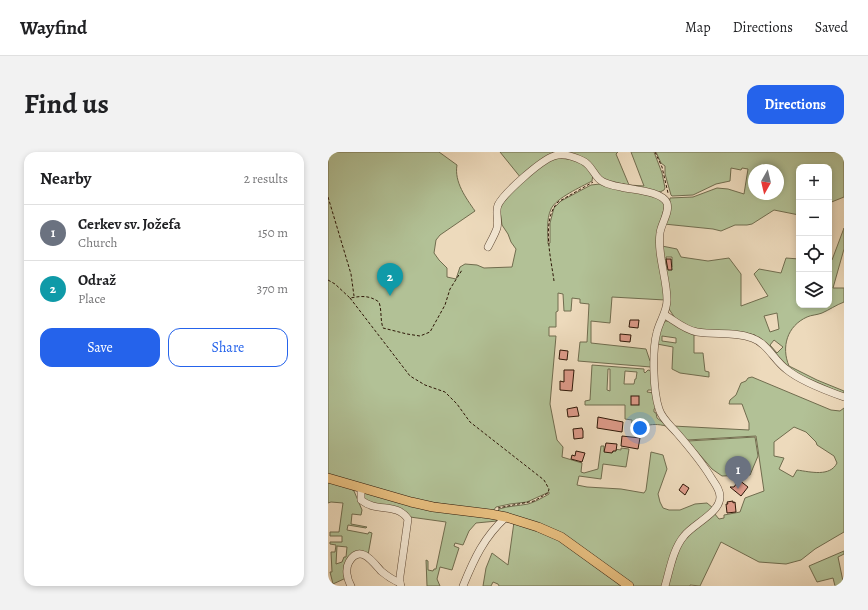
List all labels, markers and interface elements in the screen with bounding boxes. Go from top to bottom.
text: Wayfind [20,15,87,41]
text: Map [685,18,711,37]
text: Directions [733,18,793,37]
text: Saved [815,18,848,37]
text: Find us [24,85,109,123]
button: Directions [747,85,844,124]
north arrow [748,164,784,200]
map controls [796,164,832,308]
button: + [796,164,832,200]
text: Nearby [40,167,91,190]
text: 2 results [244,170,288,187]
button: − [796,200,832,236]
text: Cerkev sv. Jožefa [78,214,181,234]
text: 1 [51,224,55,241]
text: 150 m [258,224,288,241]
text: Church [78,234,117,251]
button: locate [796,236,832,272]
pin: 2 [377,263,403,296]
text: Odraž [78,270,116,290]
button: layers [796,272,832,308]
text: 2 [50,280,56,297]
text: 370 m [257,280,288,297]
text: Place [78,290,106,307]
button: Save [40,328,160,367]
button: Share [168,328,288,367]
your location [630,418,650,438]
pin: 1 [725,456,751,489]

